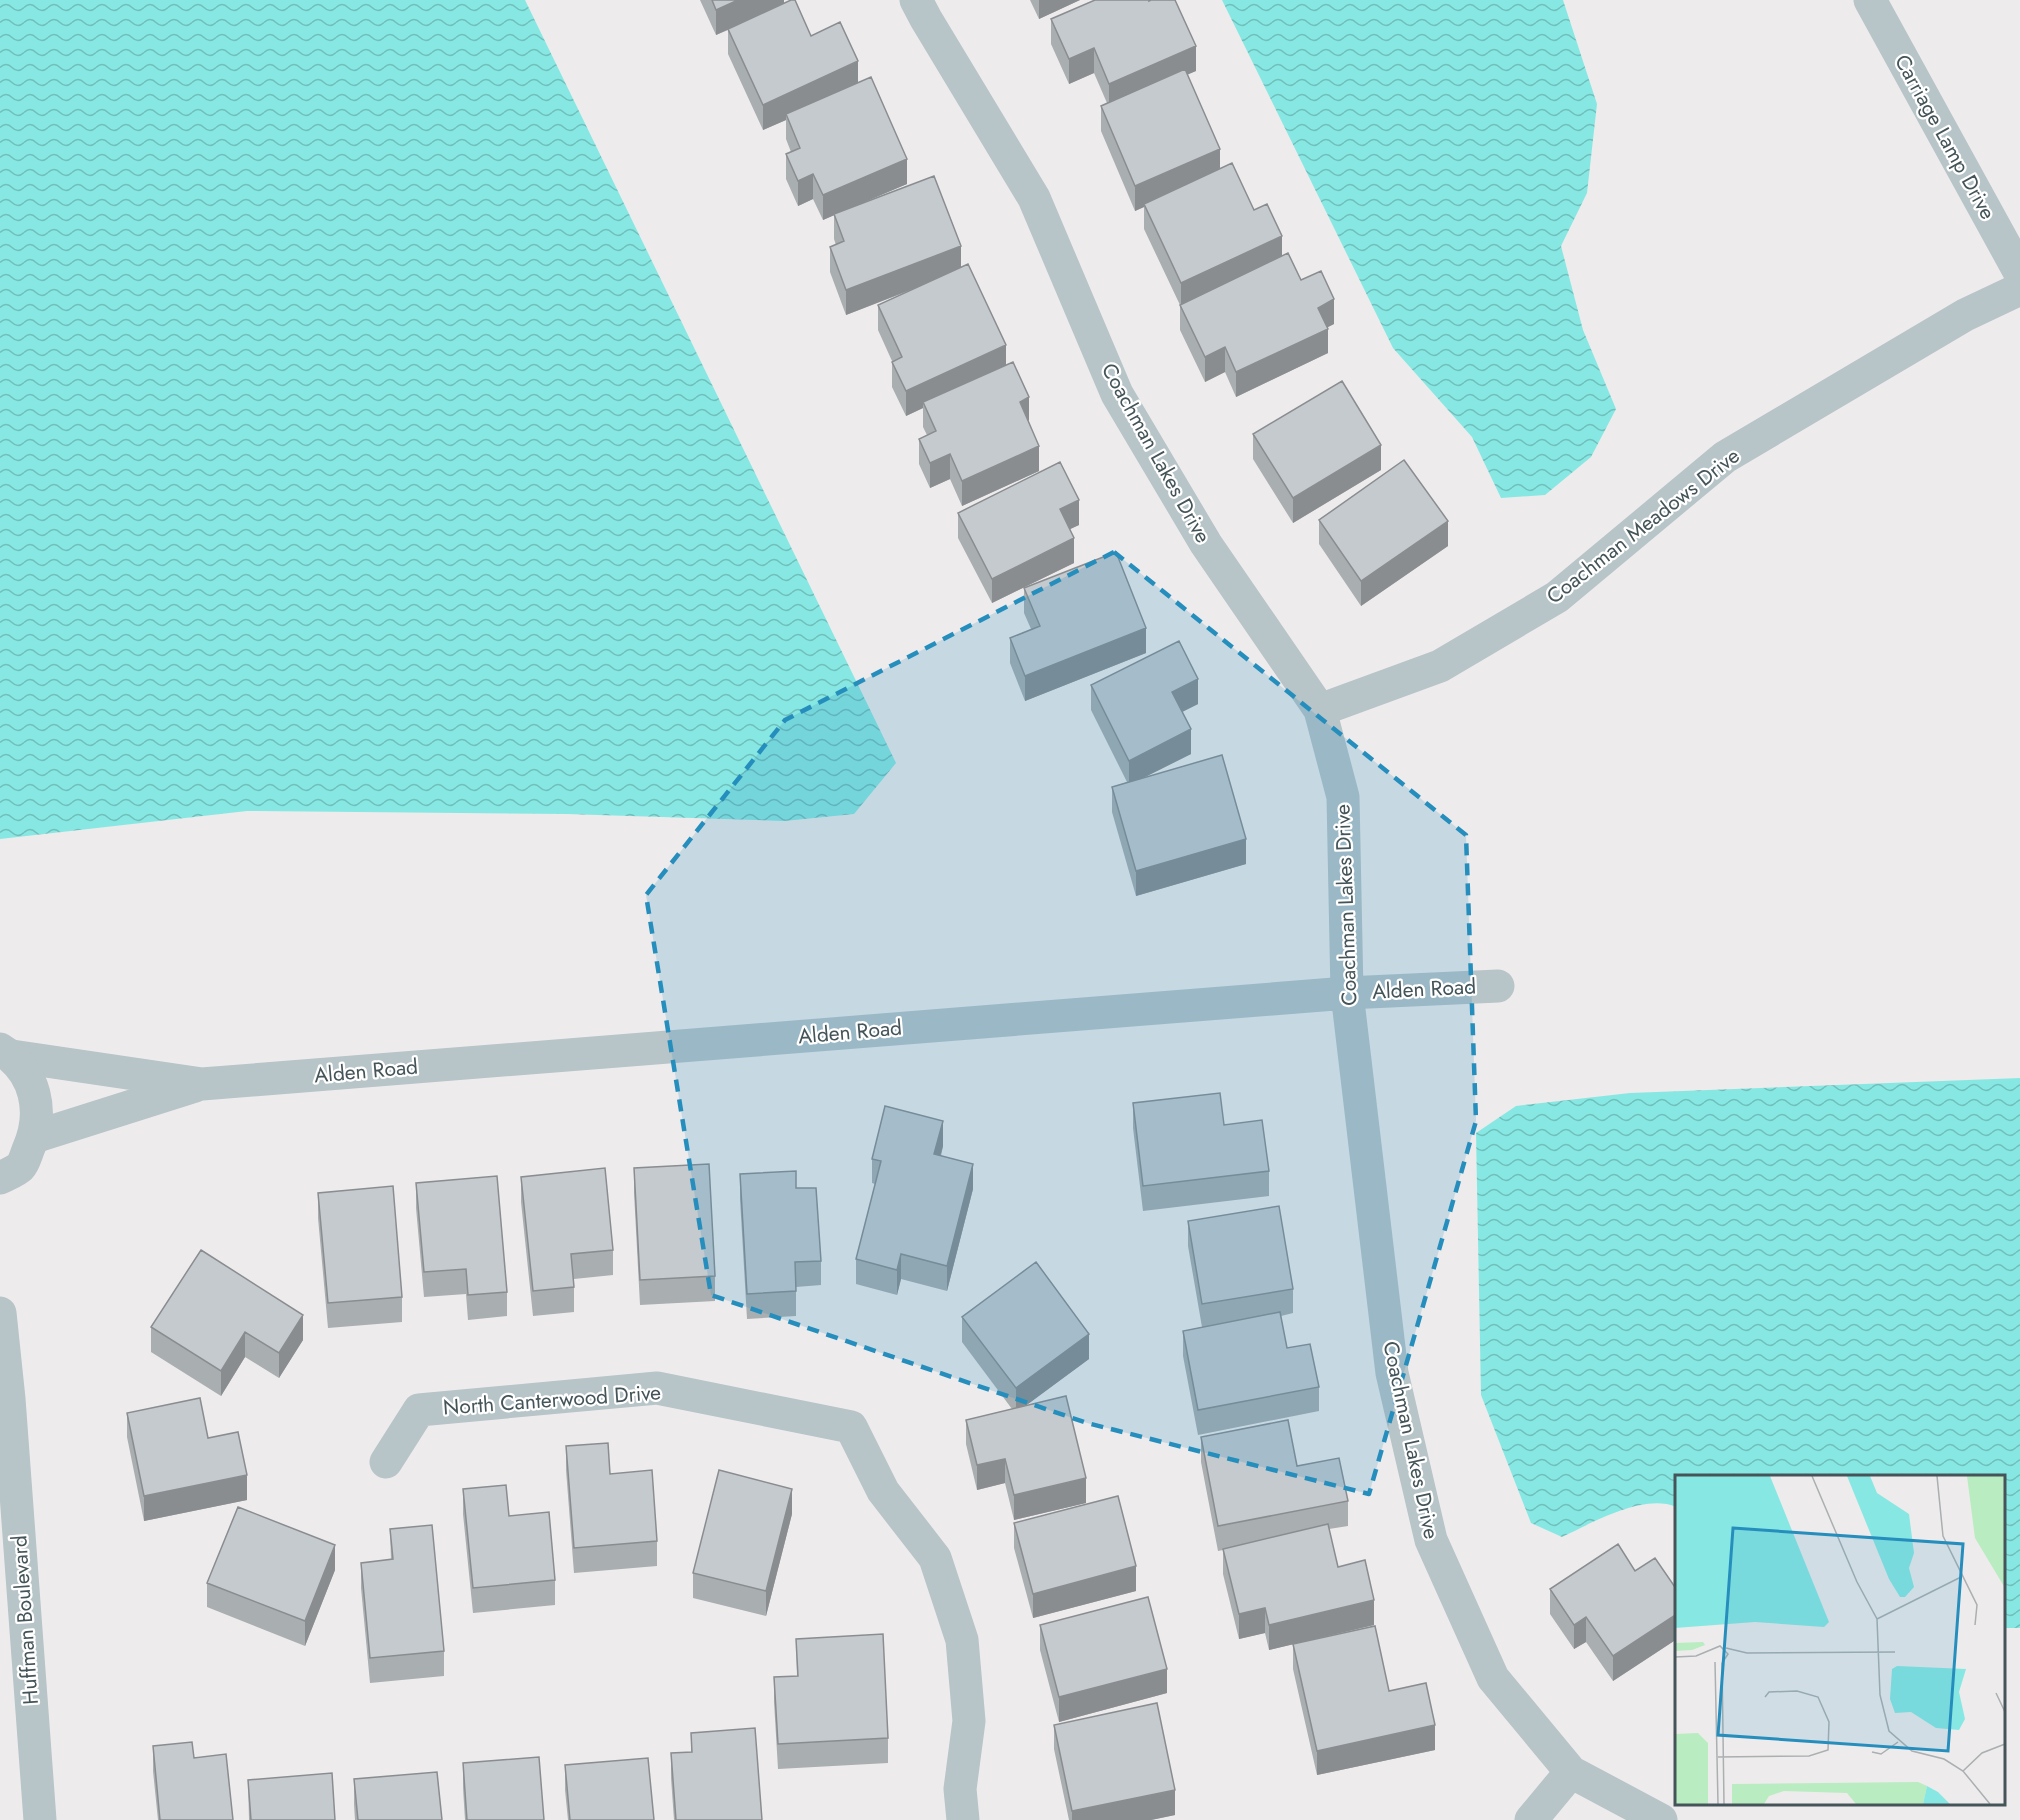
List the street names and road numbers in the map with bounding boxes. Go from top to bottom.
street label: Carriage Lamp Drive [1887,49,2003,225]
street label: Coachman Lakes Drive [1094,358,1218,549]
street label: Coachman Meadows Drive [1540,441,1746,611]
street label: Coachman Lakes Drive [1327,804,1365,1006]
street label: Alden Road [1371,971,1477,1007]
street label: Alden Road [797,1013,903,1051]
street label: Alden Road [313,1052,419,1090]
street label: Coachman Lakes Drive [1375,1338,1447,1542]
street label: North Canterwood Drive [442,1377,662,1423]
street label: Huffman Boulevard [4,1534,46,1706]

